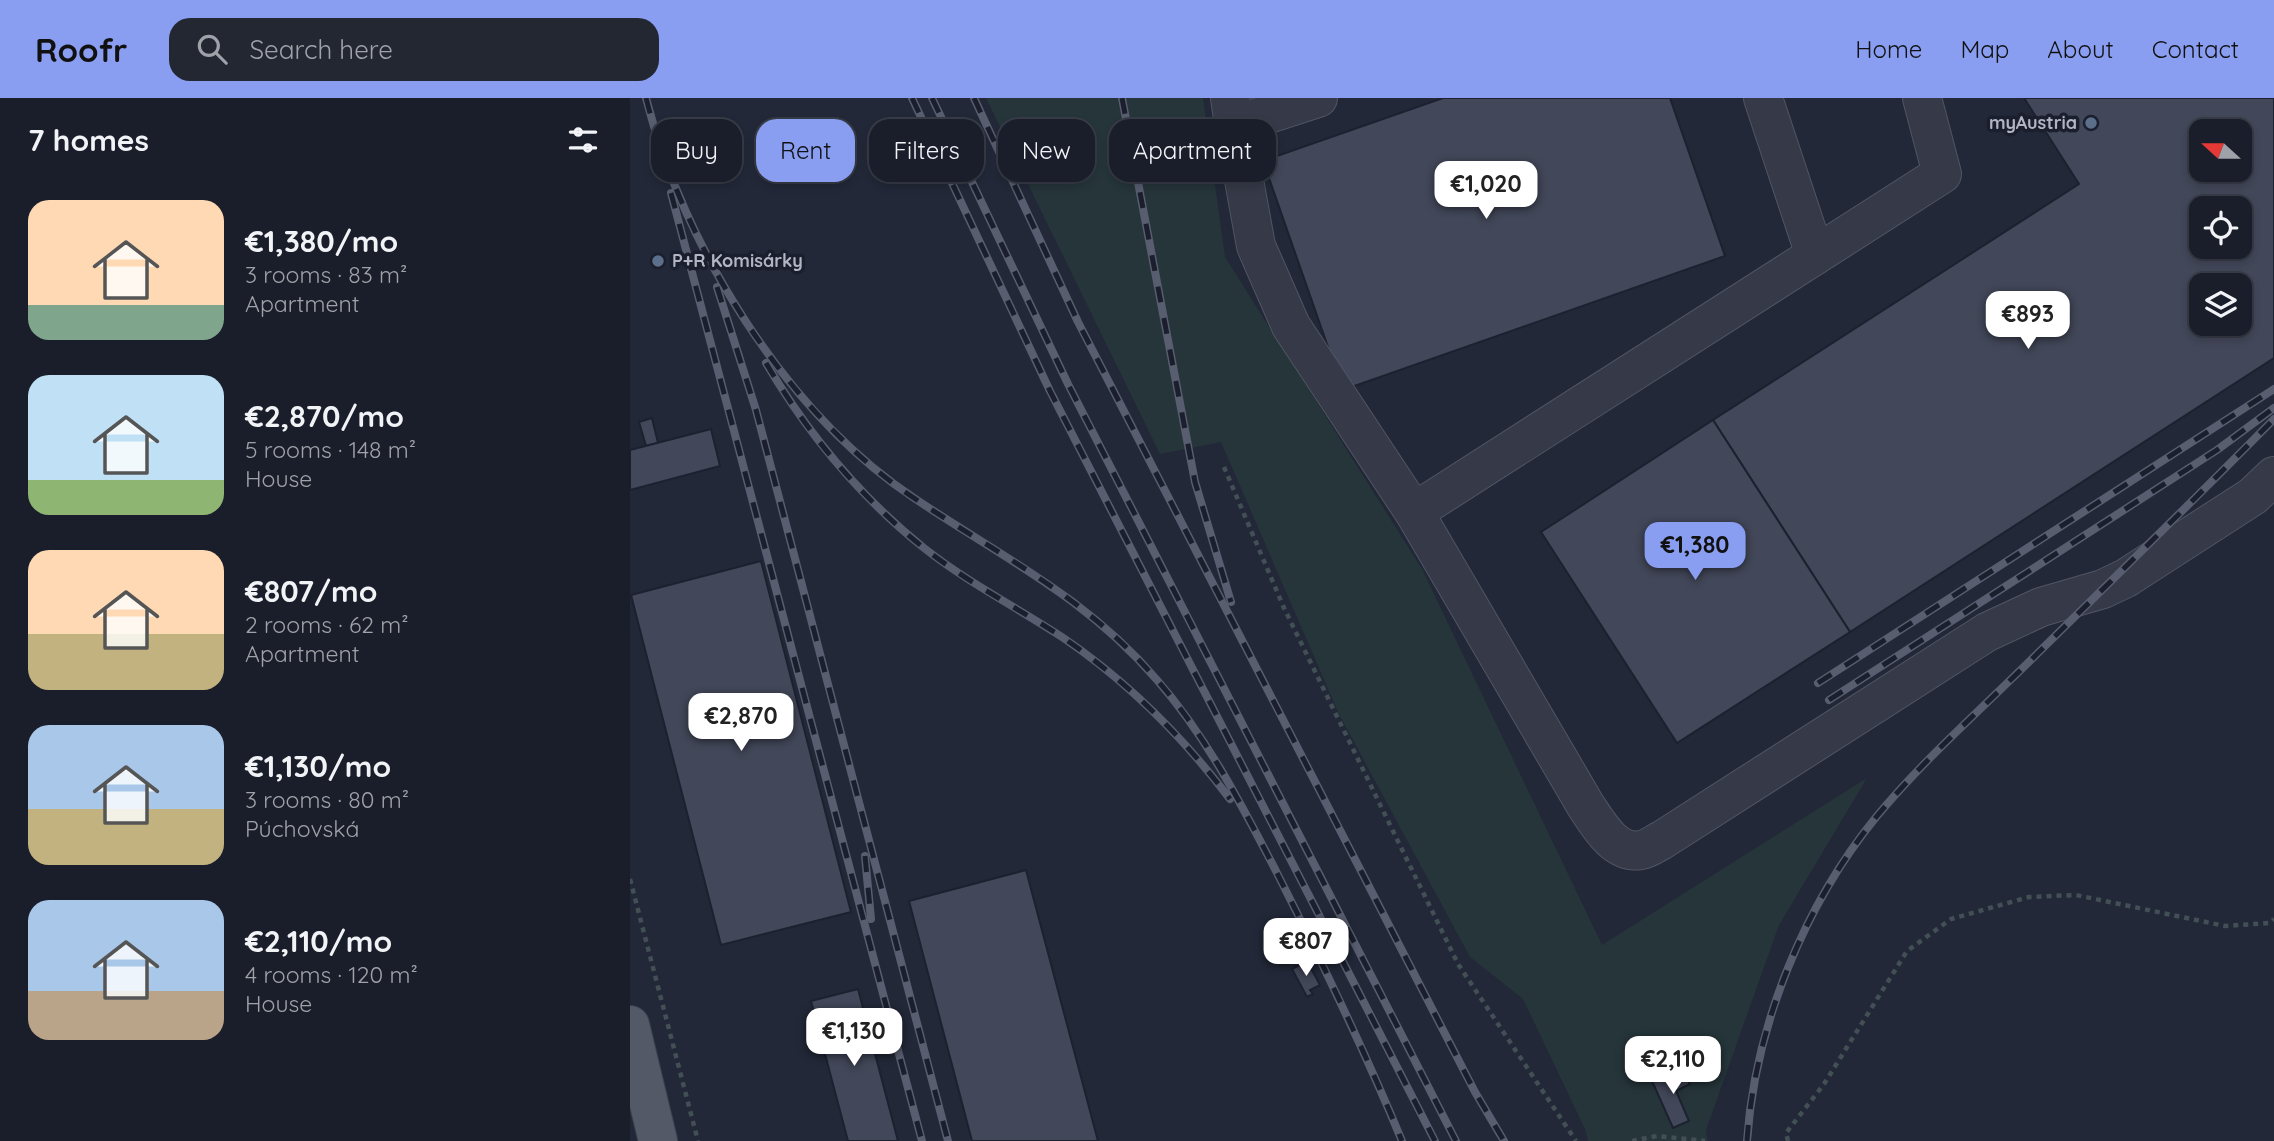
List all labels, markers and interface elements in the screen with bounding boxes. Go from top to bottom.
search box [169,18,659,81]
text: Roofr [35,29,127,70]
icon: search [193,30,231,68]
text: Search here [249,33,393,66]
text: Home [1855,34,1922,64]
text: Map [1960,34,2009,64]
text: About [2047,34,2114,64]
text: Contact [2152,34,2239,64]
place label: myAustria [1989,111,2077,134]
marker: myAustria [2083,115,2099,131]
chip: Buy [651,119,742,182]
chip: Rent [756,119,855,182]
chip: Filters [869,119,984,182]
chip: New [998,119,1095,182]
chip: Apartment [1109,119,1276,182]
north arrow [2189,119,2252,182]
map controls [2189,119,2252,336]
text: 7 homes [28,121,149,159]
icon: filters [564,121,602,159]
pin: €1,020 [1429,162,1543,221]
text: €1,020 [1450,169,1522,198]
button: locate [2189,196,2252,259]
text: €1,380/mo [245,222,398,260]
icon: home [84,228,168,312]
place label: P+R Komisárky [672,249,803,272]
marker: P+R Komisárky [650,253,666,269]
text: 3 rooms · 83 m² [245,260,407,289]
button: layers [2189,273,2252,336]
text: Apartment [245,289,359,318]
pin: €893 [1987,292,2069,351]
text: €893 [2002,299,2054,328]
text: €2,870/mo [245,397,404,435]
icon: home [84,403,168,487]
text: 5 rooms · 148 m² [245,435,416,464]
text: House [245,464,312,493]
pin: €1,380 [1638,522,1752,582]
text: €1,380 [1661,530,1729,559]
text: €807/mo [245,572,377,610]
icon: home [84,578,168,662]
text: 2 rooms · 62 m² [245,610,409,639]
text: Apartment [245,639,359,668]
pin: €2,870 [684,694,798,753]
text: €2,870 [704,701,778,730]
text: €1,130/mo [245,747,391,785]
icon: home [84,753,168,837]
text: 3 rooms · 80 m² [245,785,409,814]
text: Púchovská [245,814,359,843]
pin: €807 [1265,918,1347,978]
text: €2,110/mo [245,922,392,960]
text: €807 [1280,926,1332,955]
icon: home [84,928,168,1012]
text: 4 rooms · 120 m² [245,960,418,989]
text: House [245,989,312,1018]
pin: €1,130 [797,1009,911,1068]
text: €1,130 [822,1016,886,1045]
pin: €2,110 [1616,1037,1730,1096]
text: €2,110 [1641,1044,1705,1073]

